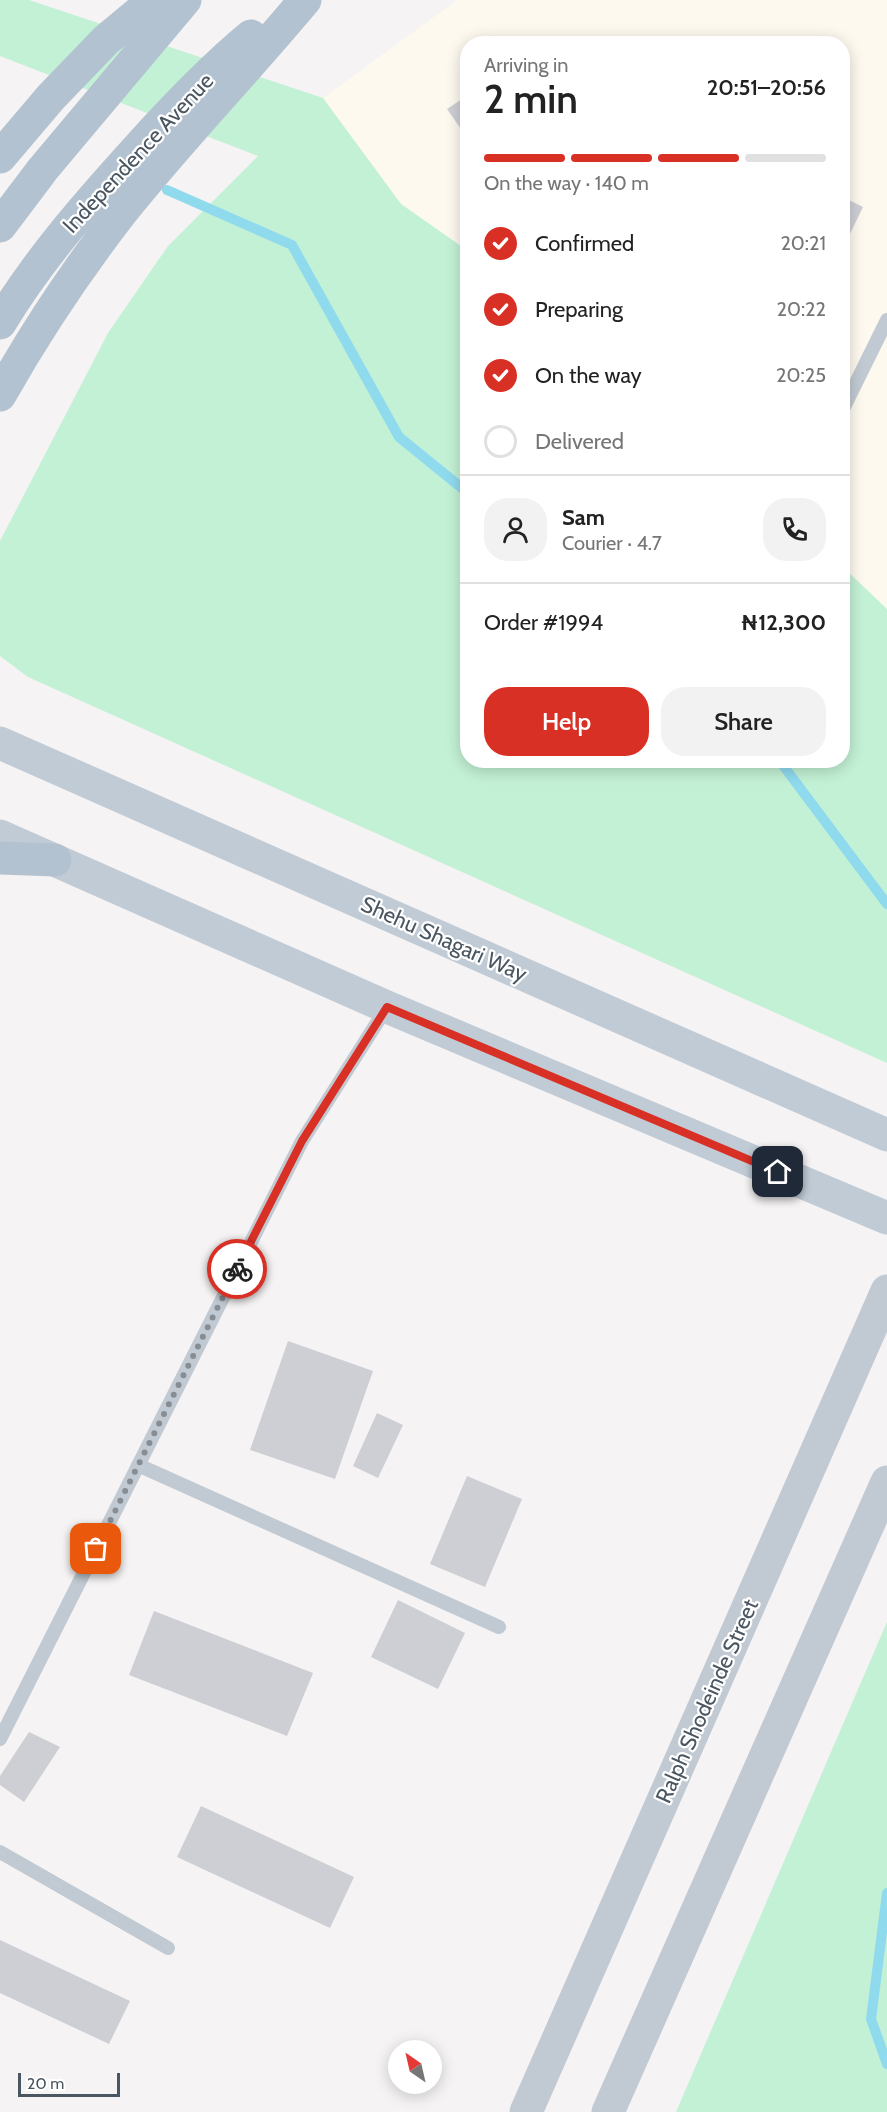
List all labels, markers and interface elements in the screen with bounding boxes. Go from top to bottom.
text: Arriving in [484,53,568,77]
street label: Independence Avenue [57,68,219,238]
text: 20:51–20:56 [707,74,826,101]
text: 2 min [484,75,578,123]
text: On the way · 140 m [484,171,649,195]
icon: check [484,227,517,260]
text: Confirmed [535,230,634,257]
text: 20:21 [780,231,826,255]
icon: check [484,293,517,326]
text: Preparing [535,296,623,323]
text: 20:22 [776,297,826,321]
icon: check [484,359,517,392]
text: On the way [535,362,642,389]
text: 20:25 [776,363,826,387]
text: Delivered [535,428,624,455]
button: person [484,498,547,561]
button: phone [763,498,826,561]
text: Sam [562,504,605,531]
text: Courier · 4.7 [562,531,662,555]
text: Order #1994 [484,609,603,636]
text: ₦12,300 [740,609,826,636]
button: Help [484,687,649,756]
button: Share [661,687,826,756]
street label: Shehu Shagari Way [357,890,531,988]
pin [752,1146,803,1197]
icon: home [761,1155,794,1188]
courier [207,1239,267,1299]
icon: bike [221,1253,254,1286]
pin [70,1523,121,1574]
icon: bag [79,1532,112,1565]
street label: Ralph Shodeinde Street [650,1594,764,1807]
north arrow [388,2040,442,2094]
map controls [388,2040,442,2094]
scale bar [18,2070,120,2098]
text: 20 m [27,2074,64,2093]

